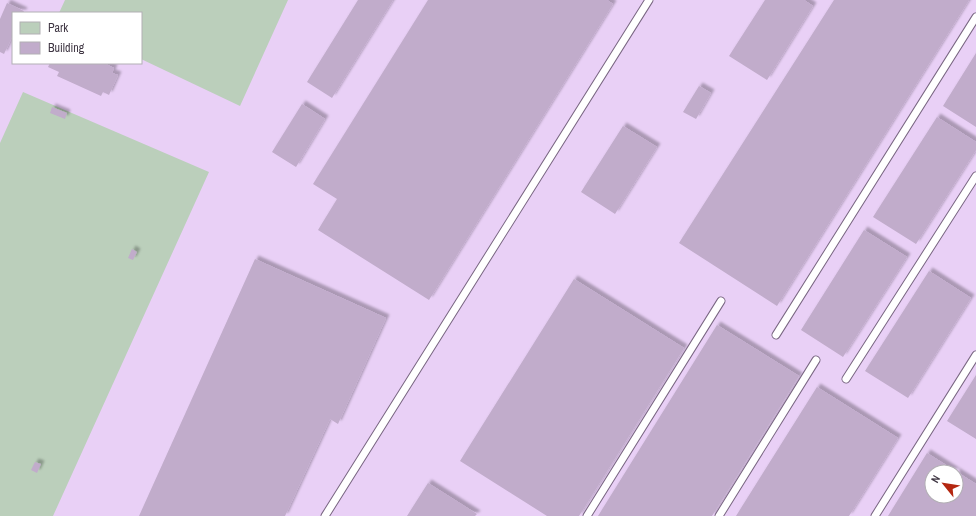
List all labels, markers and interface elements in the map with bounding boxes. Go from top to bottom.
legend [12,12,142,64]
text: Park [48,20,68,36]
text: Building [48,40,85,56]
north arrow [924,464,964,504]
text: N [928,473,943,485]

